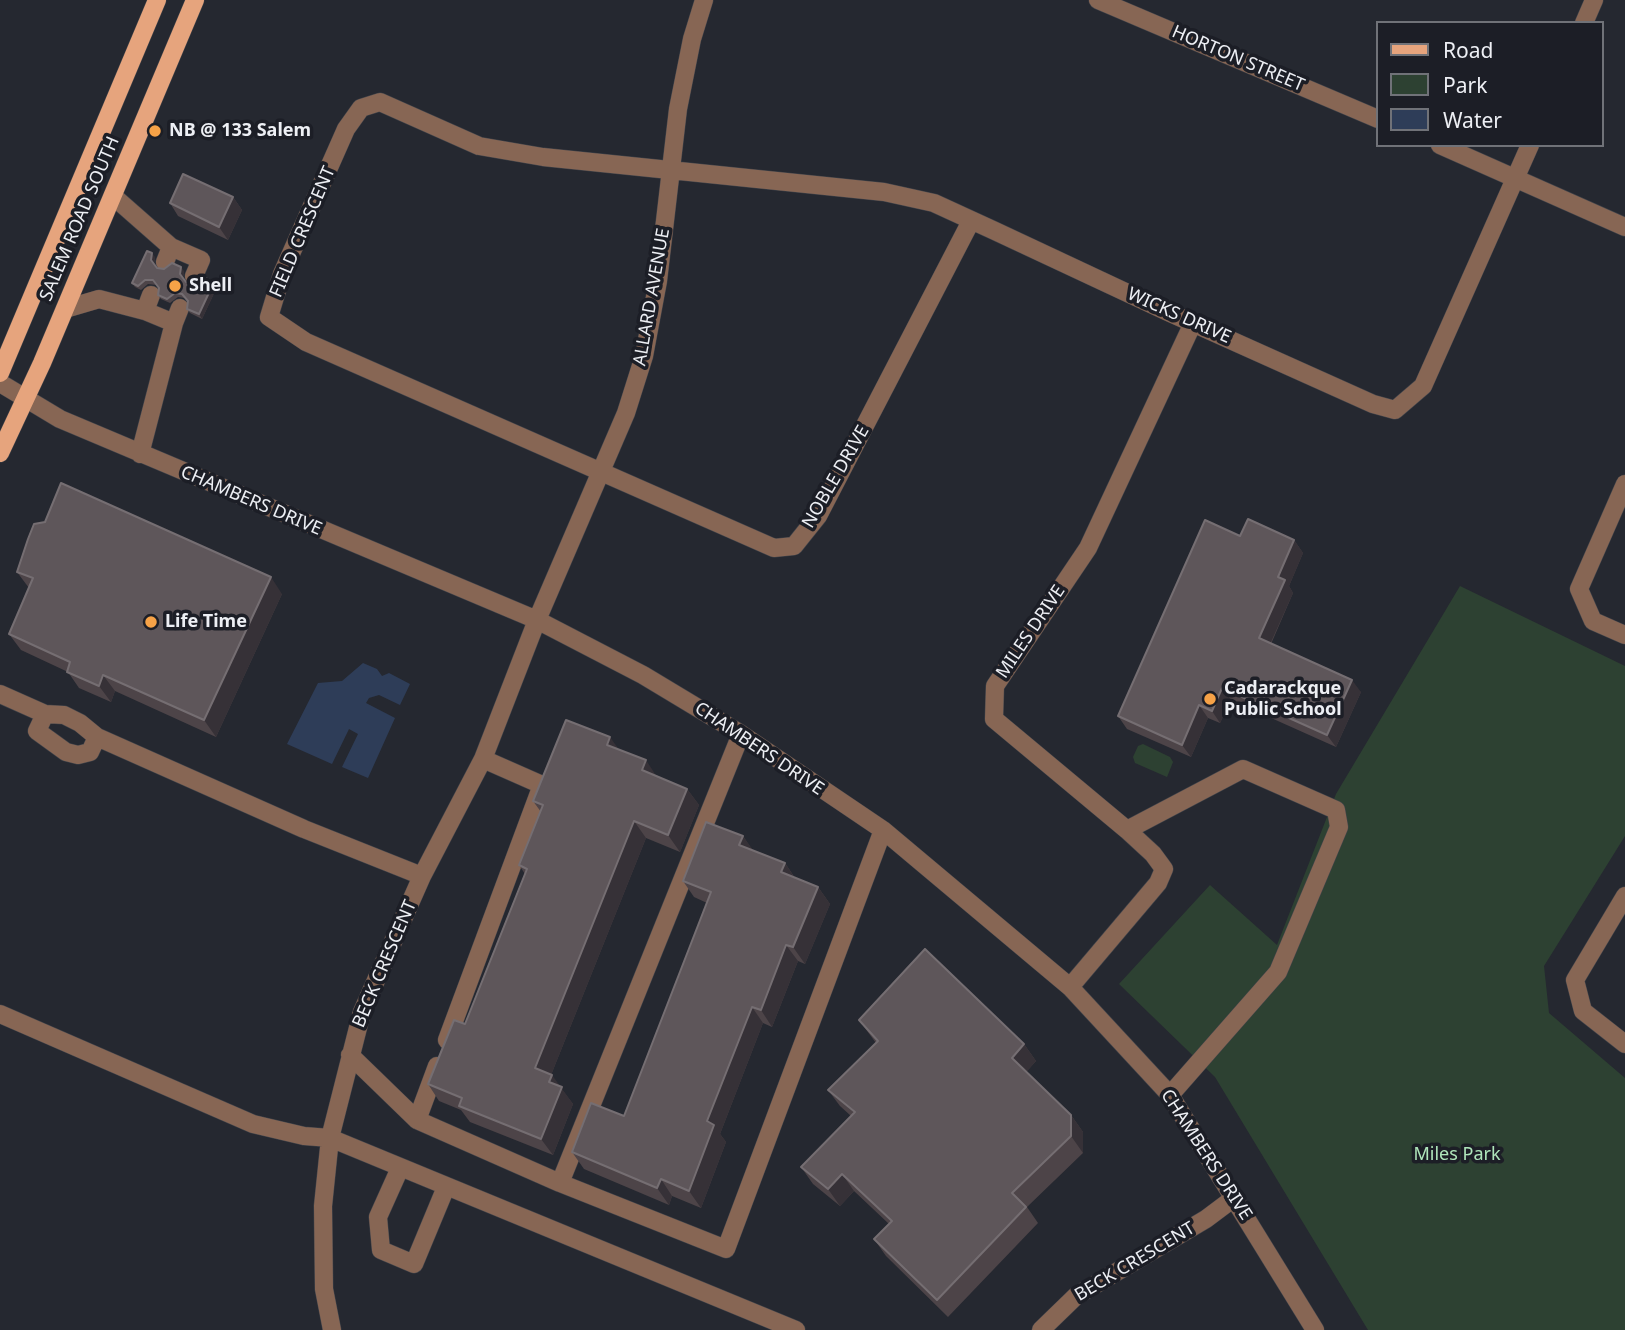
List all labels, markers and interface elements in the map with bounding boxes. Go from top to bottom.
street label: HORTON STREET [1169,21,1307,97]
legend [1376,21,1604,147]
text: Road [1443,36,1493,64]
text: Park [1443,71,1487,99]
text: Water [1443,106,1502,134]
place label: NB @ 133 Salem [169,120,311,142]
marker: NB @ 133 Salem [147,123,163,139]
street label: SALEM ROAD SOUTH [36,134,124,304]
street label: FIELD CRESCENT [266,163,340,301]
street label: ALLARD AVENUE [629,227,675,367]
place label: Shell [189,275,232,297]
marker: Shell [167,278,183,294]
street label: WICKS DRIVE [1124,284,1234,348]
street label: NOBLE DRIVE [798,422,874,532]
street label: CHAMBERS DRIVE [177,462,325,540]
street label: MILES DRIVE [992,581,1070,683]
place label: Life Time [165,611,247,633]
marker: Life Time [143,614,159,630]
place label: Cadarackque Public School [1224,678,1342,720]
marker: Cadarackque Public School [1202,691,1218,707]
street label: CHAMBERS DRIVE [690,698,828,800]
street label: BECK CRESCENT [348,897,422,1031]
street label: CHAMBERS DRIVE [1156,1086,1256,1224]
park label: Miles Park [1413,1144,1501,1166]
street label: BECK CRESCENT [1071,1218,1199,1306]

